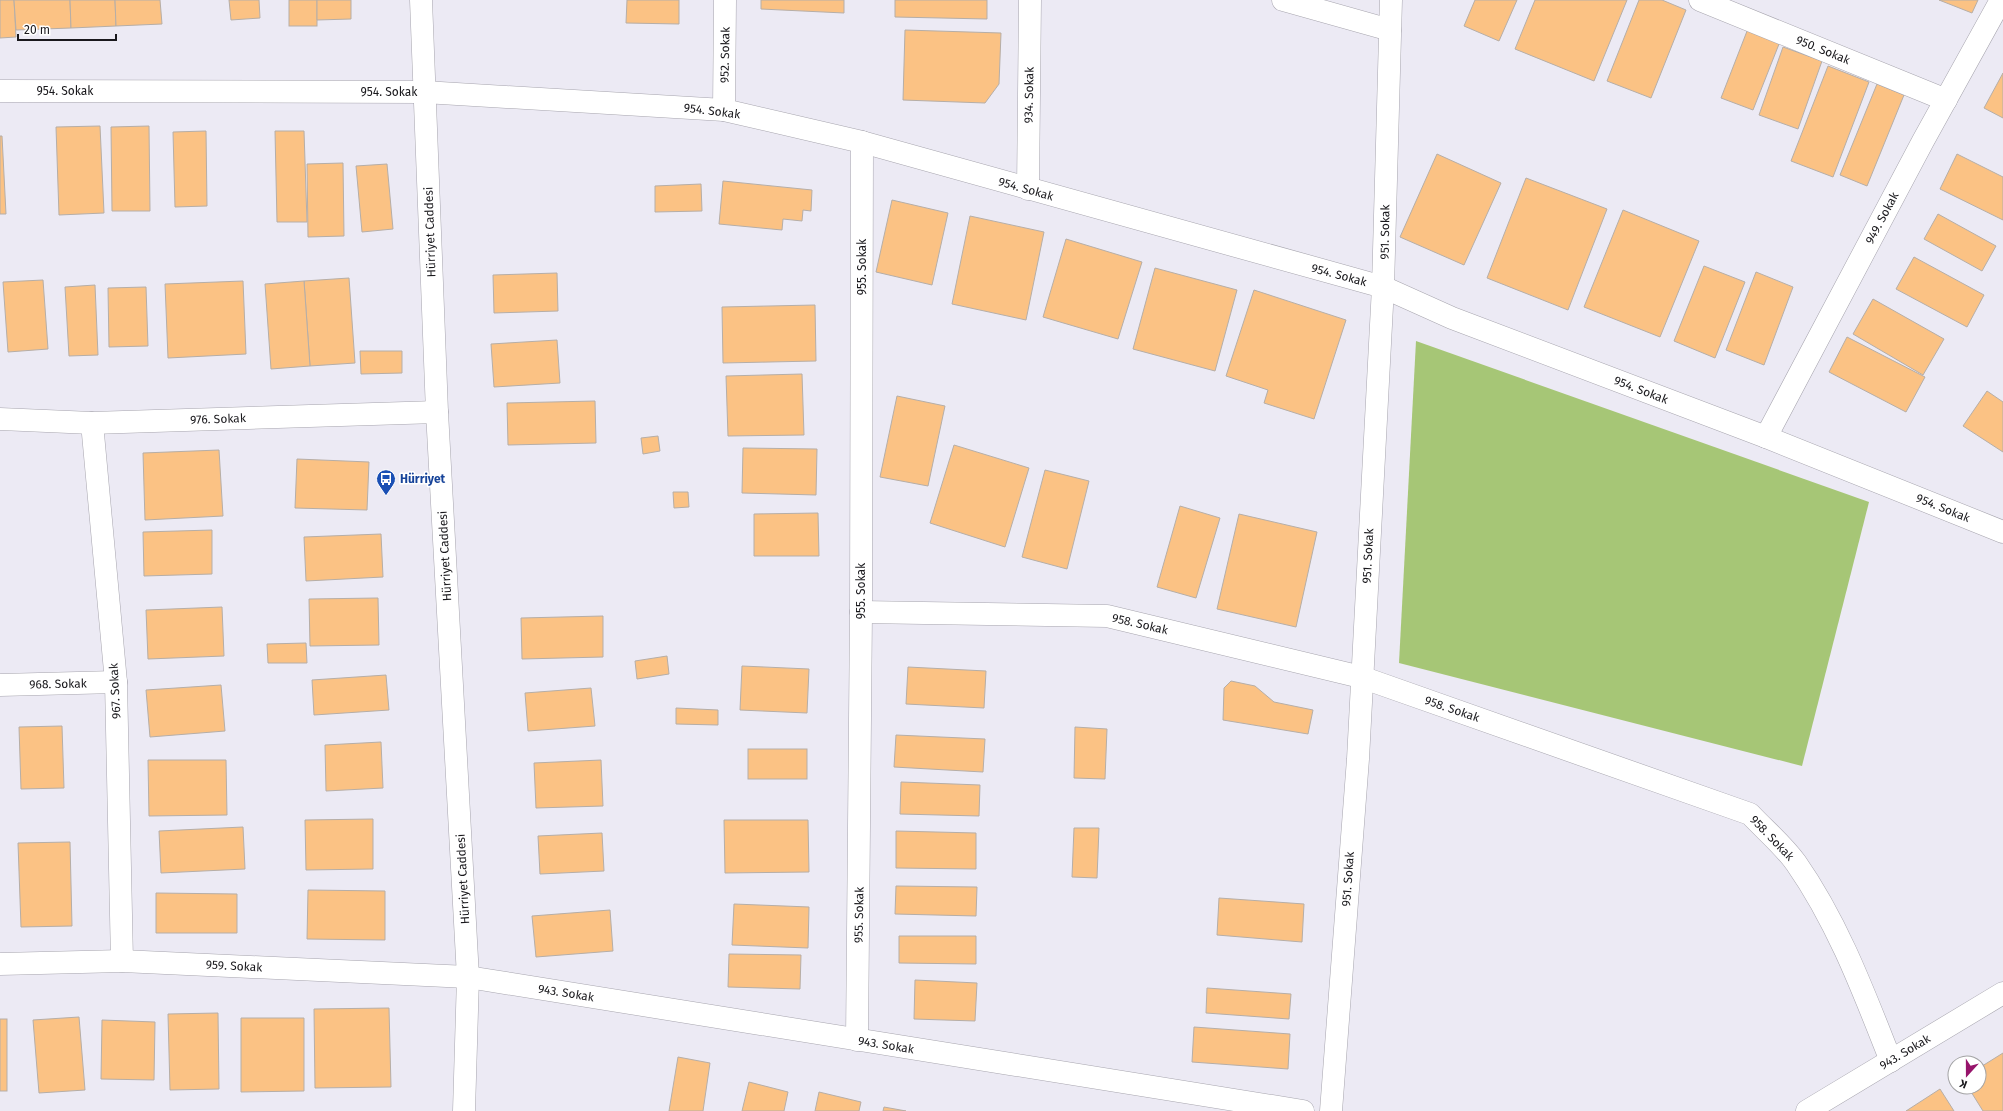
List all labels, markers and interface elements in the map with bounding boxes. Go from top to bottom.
scale bar [18,16,116,42]
text: 20 m [24,23,50,37]
street label: 952. Sokak [718,26,733,83]
street label: 950. Sokak [1794,33,1853,68]
street label: 934. Sokak [1022,66,1037,123]
street label: 954. Sokak [37,84,94,98]
street label: 954. Sokak [361,85,418,99]
street label: 954. Sokak [683,101,742,122]
street label: 954. Sokak [997,174,1056,204]
street label: Hürriyet Caddesi [421,186,439,278]
street label: 949. Sokak [1862,189,1902,246]
street label: 951. Sokak [1378,203,1392,260]
street label: 955. Sokak [855,238,869,295]
street label: 954. Sokak [1310,261,1369,289]
street label: 954. Sokak [1612,373,1671,407]
street label: 976. Sokak [190,411,247,427]
bus stop icon: Hürriyet [375,468,397,496]
place label: Hürriyet [400,472,446,486]
street label: 954. Sokak [1914,491,1973,525]
street label: Hürriyet Caddesi [436,510,454,602]
street label: 951. Sokak [1360,527,1376,584]
street label: 955. Sokak [854,562,868,619]
street label: 958. Sokak [1111,611,1170,637]
street label: 967. Sokak [107,662,123,719]
street label: 968. Sokak [29,676,88,692]
street label: 958. Sokak [1423,693,1482,725]
street label: 958. Sokak [1747,813,1797,864]
street label: Hürriyet Caddesi [454,833,472,925]
street label: 951. Sokak [1339,850,1357,907]
street label: 955. Sokak [852,886,867,943]
street label: 959. Sokak [205,958,264,975]
street label: 943. Sokak [537,982,596,1004]
street label: 943. Sokak [1877,1031,1934,1073]
street label: 943. Sokak [857,1034,916,1056]
north arrow [1947,1055,1987,1095]
text: K [1957,1076,1969,1091]

